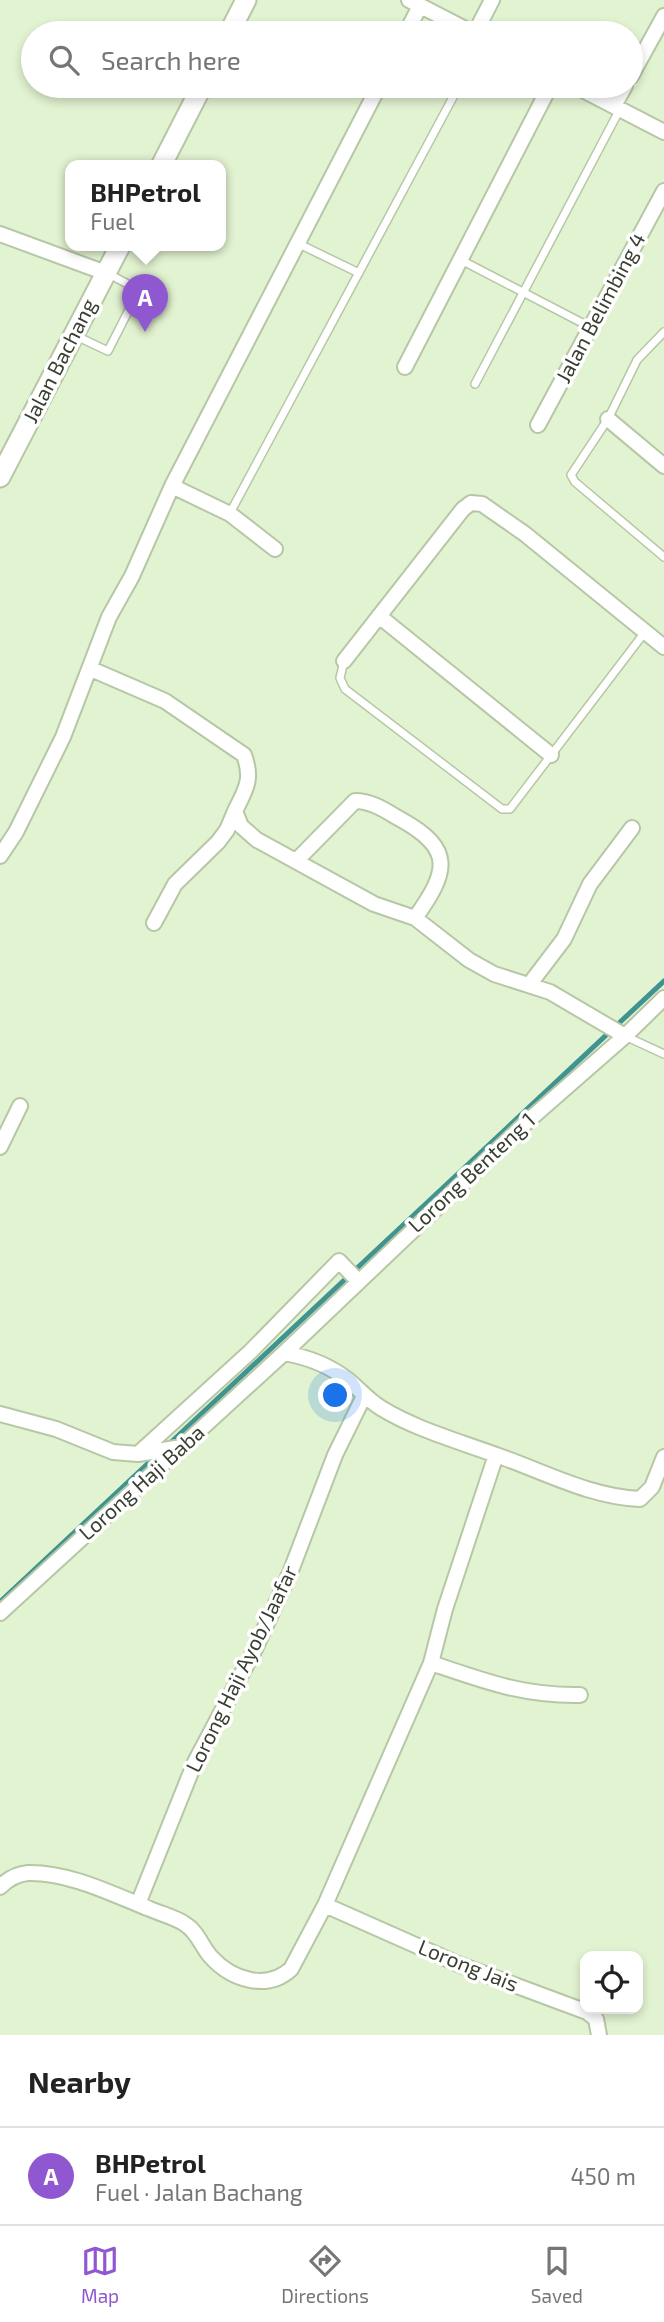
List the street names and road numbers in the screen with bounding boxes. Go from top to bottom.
street label: Jalan Belimbing 4 [550,228,650,387]
street label: Jalan Bachang [17,294,101,426]
street label: Lorong Benteng 1 [402,1107,540,1237]
street label: Lorong Haji Baba [73,1419,210,1545]
street label: Lorong Haji Ayob/Jaafar [180,1560,303,1776]
street label: Lorong Jais [415,1933,522,1996]

